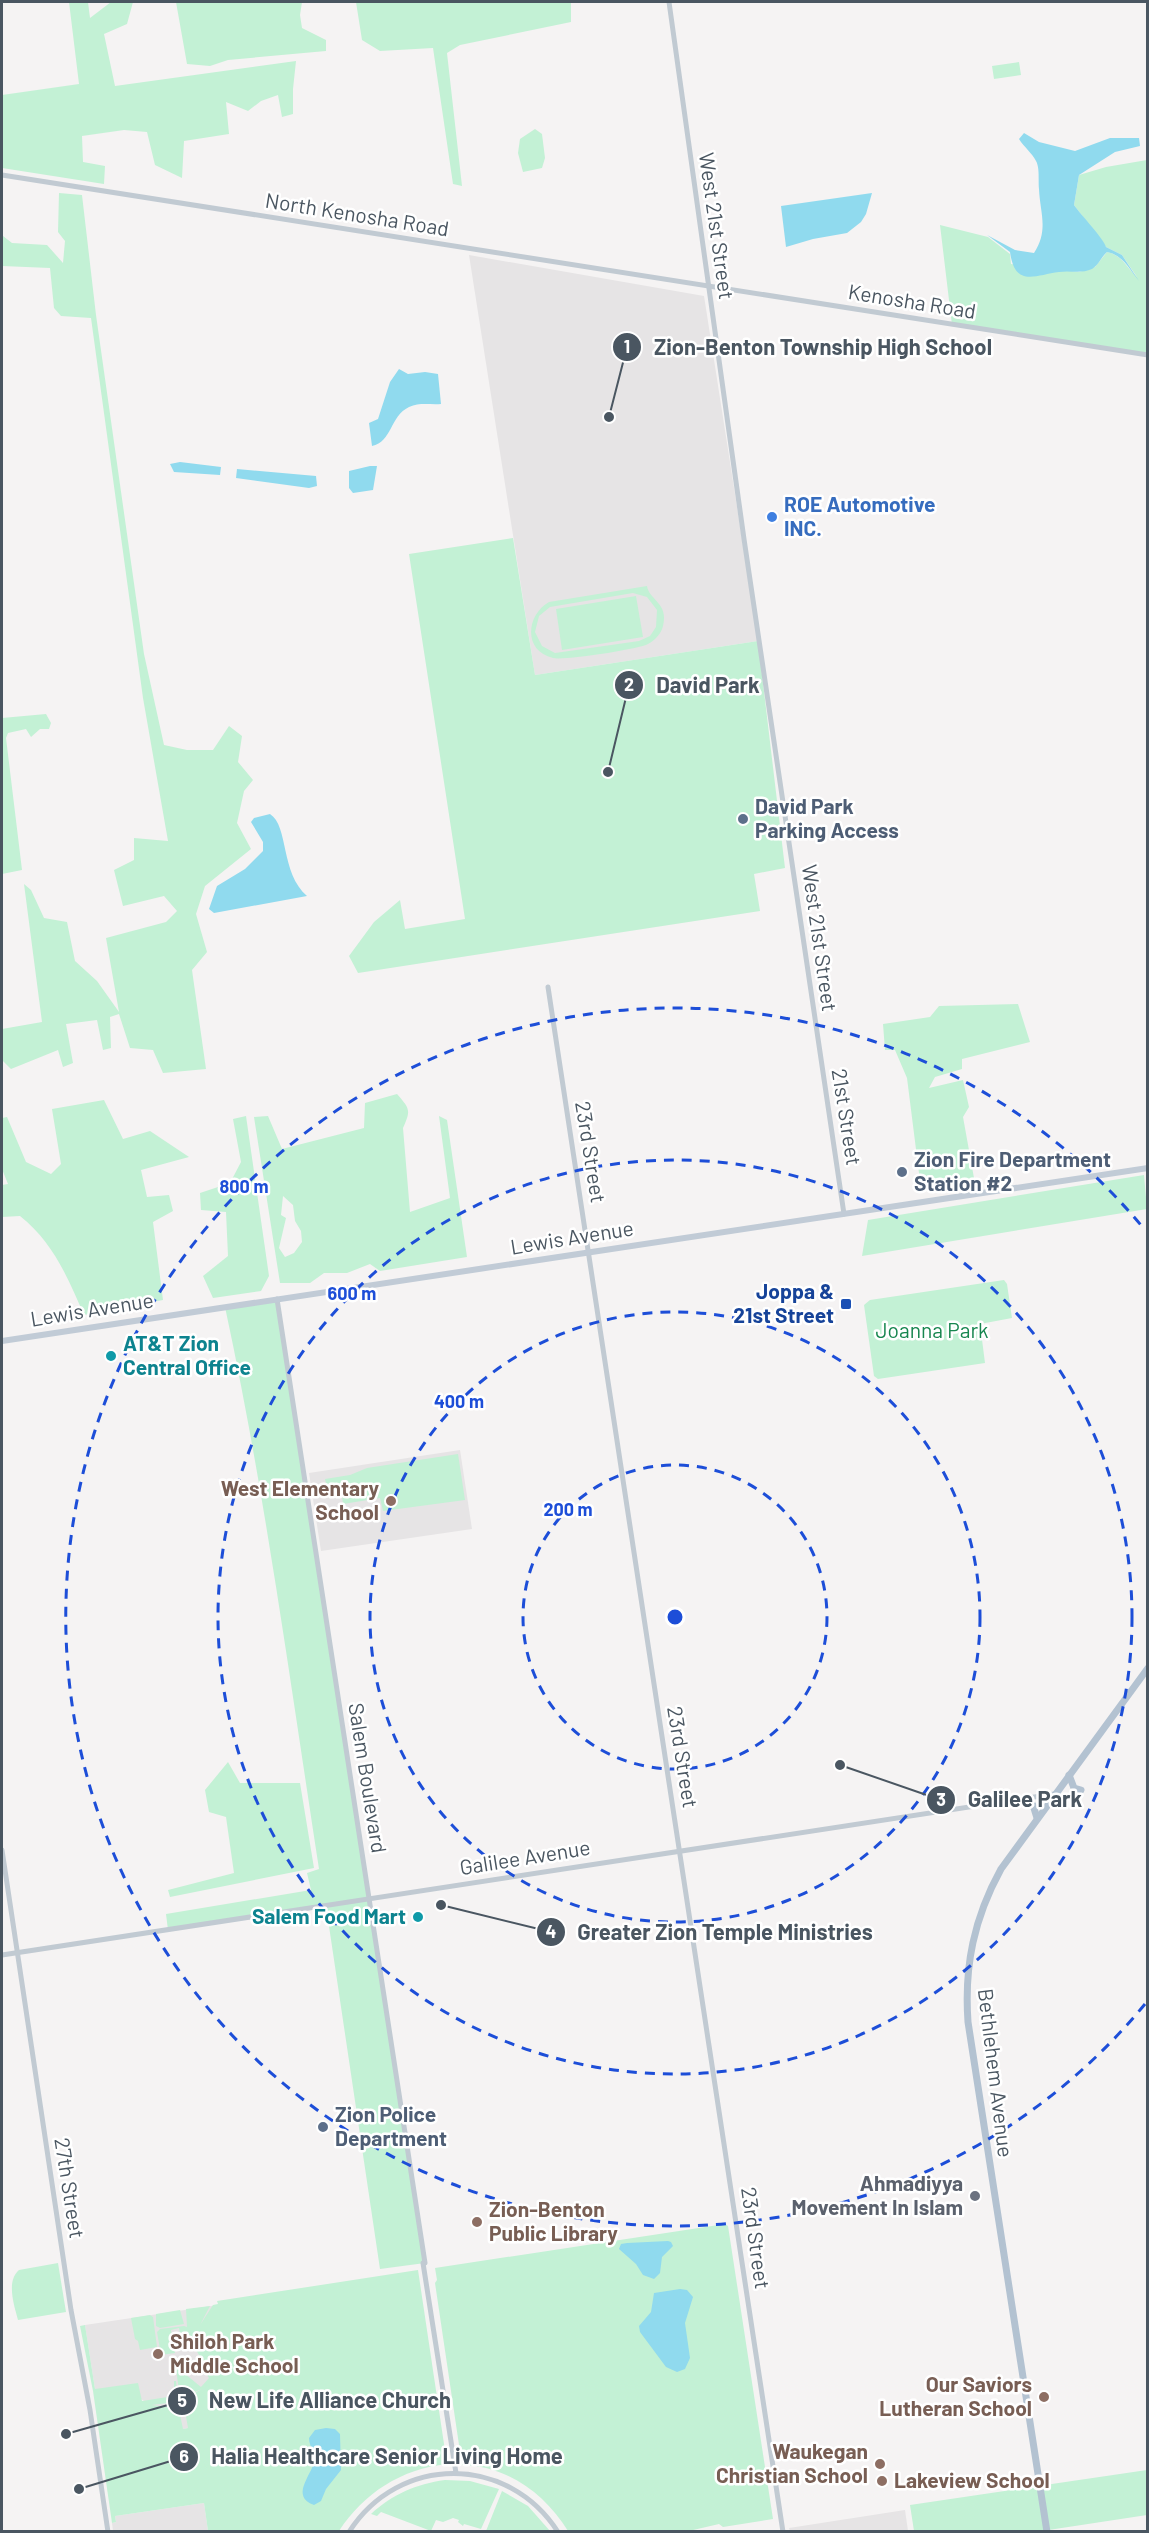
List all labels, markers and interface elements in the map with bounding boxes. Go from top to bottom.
street label: West 21st Street [695,151,740,301]
street label: North Kenosha Road [263,187,451,240]
street label: Kenosha Road [847,278,978,323]
callout: Zion-Benton Township High School [612,327,1004,367]
text: Zion-Benton Township High School [654,333,992,359]
text: 1 [624,335,630,357]
place label: ROE Automotive INC. [784,491,935,540]
marker: ROE Automotive INC. [765,510,779,524]
callout: David Park [614,665,771,705]
text: David Park [656,671,760,697]
text: 2 [624,673,634,695]
place label: David Park Parking Access [755,793,899,842]
marker: David Park Parking Access [736,812,750,826]
street label: West 21st Street [798,863,843,1013]
street label: 21st Street [828,1067,867,1167]
street label: 23rd Street [571,1099,612,1204]
place label: Zion Fire Department Station #2 [914,1146,1111,1195]
marker: Zion Fire Department Station #2 [895,1165,909,1179]
text: 800 m [220,1175,268,1197]
street label: Lewis Avenue [508,1214,635,1259]
place label: Joppa & 21st Street [733,1278,834,1327]
text: 600 m [328,1282,376,1304]
street label: Lewis Avenue [28,1286,155,1331]
marker: Joppa & 21st Street [839,1297,853,1311]
park label: Joanna Park [875,1317,989,1342]
place label: AT&T Zion Central Office [123,1330,251,1379]
marker: AT&T Zion Central Office [104,1349,118,1363]
text: 400 m [434,1390,484,1412]
place label: West Elementary School [221,1475,379,1524]
marker: West Elementary School [384,1494,398,1508]
text: 200 m [543,1498,593,1520]
centre of rings [665,1607,685,1627]
street label: Salem Boulevard [344,1701,393,1855]
street label: 23rd Street [663,1704,704,1809]
callout: Galilee Park [926,1780,1095,1820]
text: Galilee Park [968,1785,1083,1811]
text: 3 [936,1788,946,1810]
street label: Galilee Avenue [458,1834,592,1879]
place label: Salem Food Mart [252,1903,406,1928]
marker: Salem Food Mart [411,1910,425,1924]
callout: Greater Zion Temple Ministries [536,1912,885,1952]
text: Greater Zion Temple Ministries [577,1918,873,1944]
text: 4 [546,1920,557,1942]
street label: Bethlehem Avenue [974,1987,1019,2159]
place label: Zion Police Department [335,2101,447,2150]
marker: Zion Police Department [316,2120,330,2134]
street label: 27th Street [50,2136,91,2240]
place label: Ahmadiyya Movement In Islam [792,2170,963,2219]
street label: 23rd Street [737,2185,776,2290]
marker: Ahmadiyya Movement In Islam [968,2189,982,2203]
place label: Zion-Benton Public Library [489,2196,618,2245]
marker: Zion-Benton Public Library [470,2215,484,2229]
place label: Shiloh Park Middle School [170,2328,299,2377]
marker: Shiloh Park Middle School [151,2347,165,2361]
place label: Our Saviors Lutheran School [879,2371,1032,2420]
callout: New Life Alliance Church [167,2381,463,2421]
text: New Life Alliance Church [209,2386,451,2412]
text: 5 [177,2389,187,2411]
marker: Our Saviors Lutheran School [1037,2390,1051,2404]
callout: Halia Healthcare Senior Living Home [169,2437,575,2477]
place label: Waukegan Christian School [716,2438,868,2487]
text: Halia Healthcare Senior Living Home [211,2442,563,2468]
text: 6 [179,2445,189,2467]
marker: Waukegan Christian School [873,2457,887,2471]
place label: Lakeview School [894,2467,1050,2492]
marker: Lakeview School [875,2474,889,2488]

